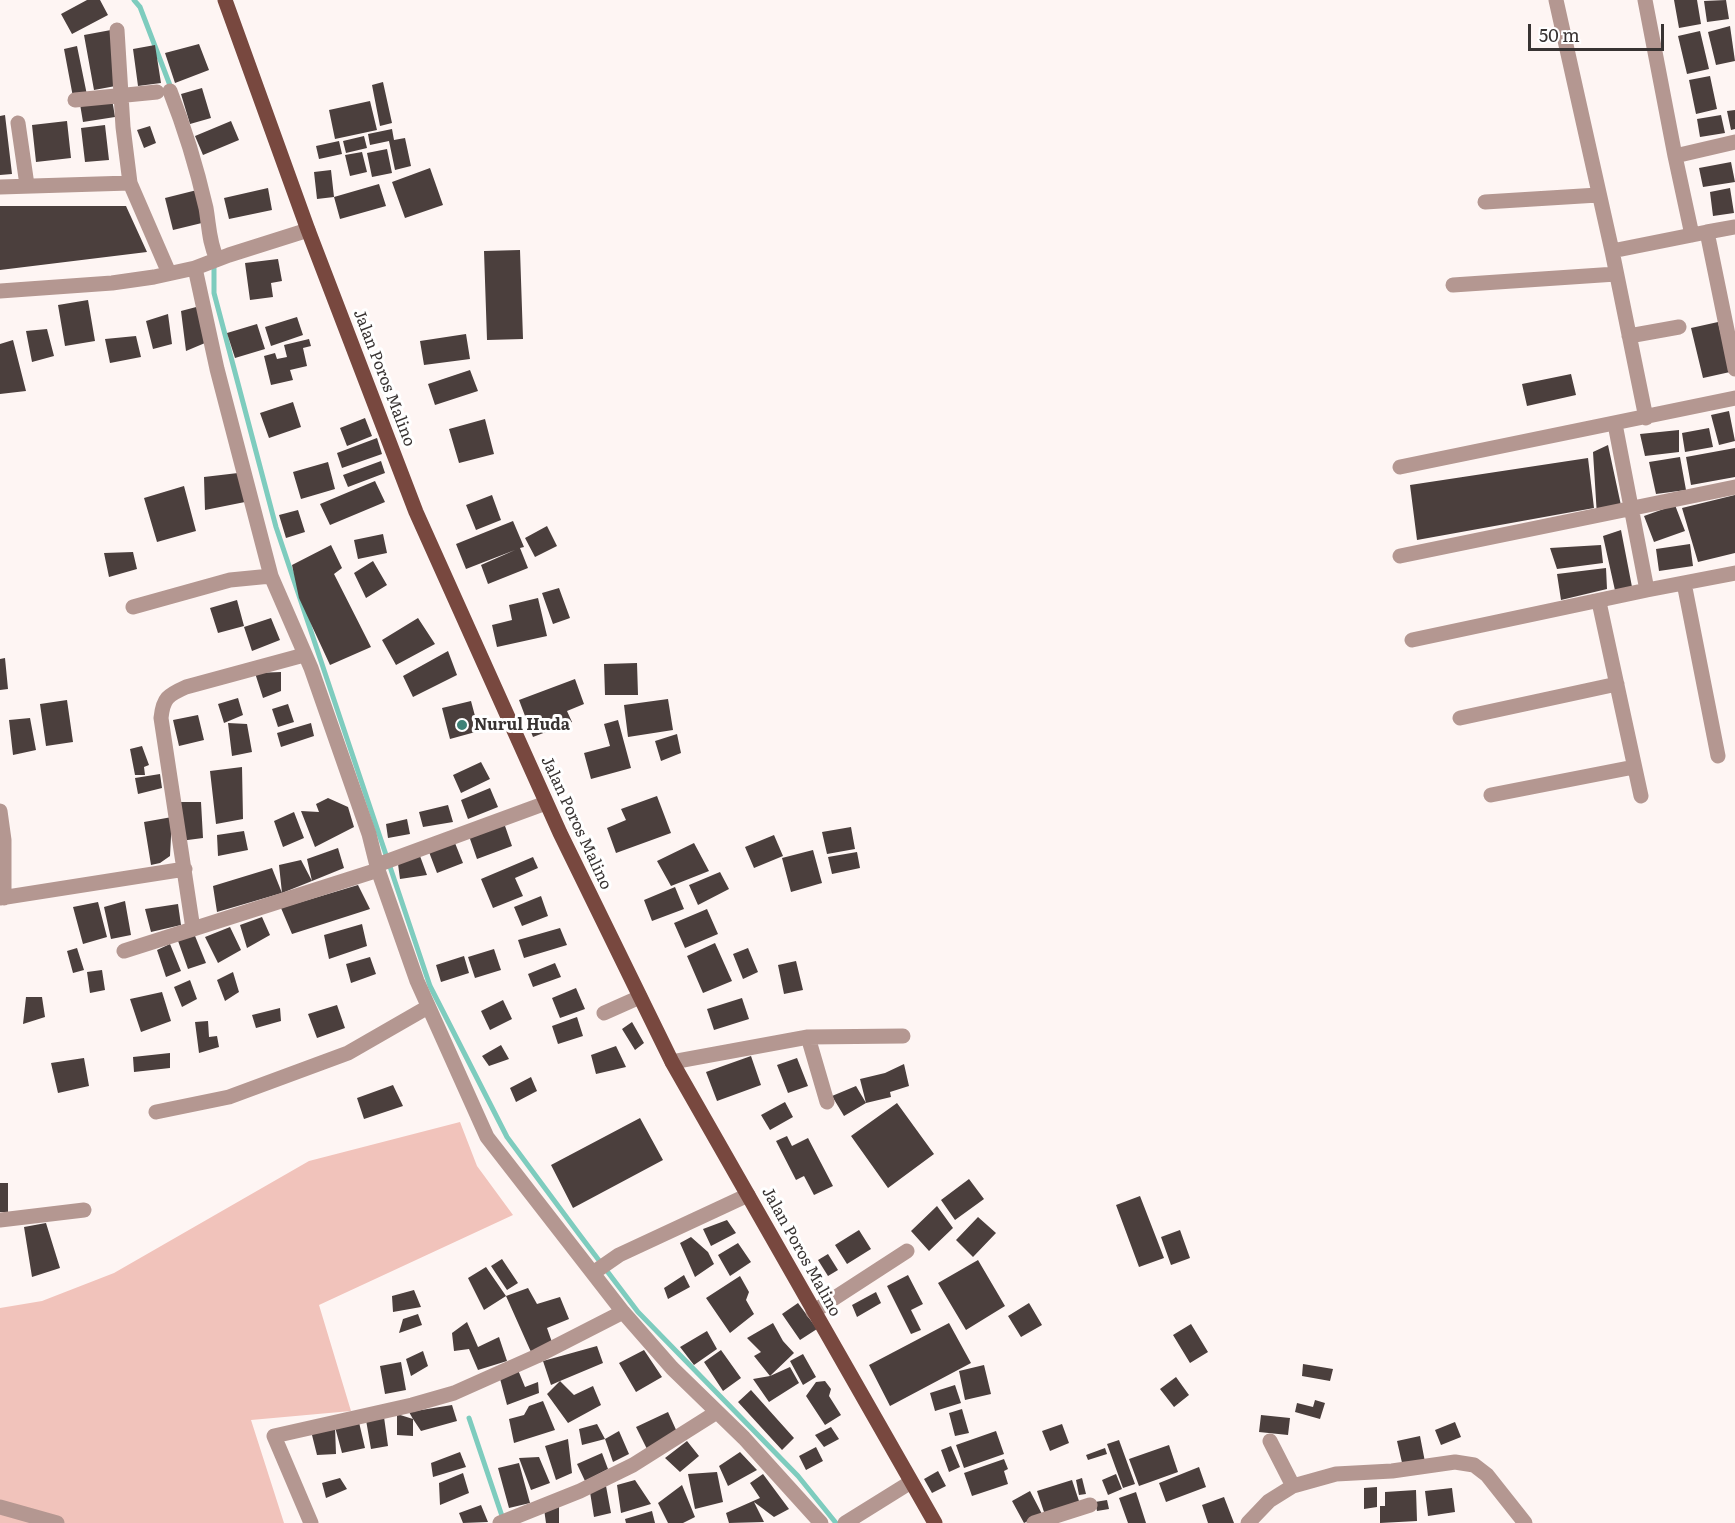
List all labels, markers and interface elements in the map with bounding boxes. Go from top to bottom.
scale bar [1531,12,1668,50]
text: 50 m [1539,21,1580,48]
street label: Jalan Poros Malino [349,307,419,449]
place label: Nurul Huda [474,715,570,735]
marker: Nurul Huda [455,718,469,732]
street label: Jalan Poros Malino [537,753,615,893]
street label: Jalan Poros Malino [757,1184,845,1320]

